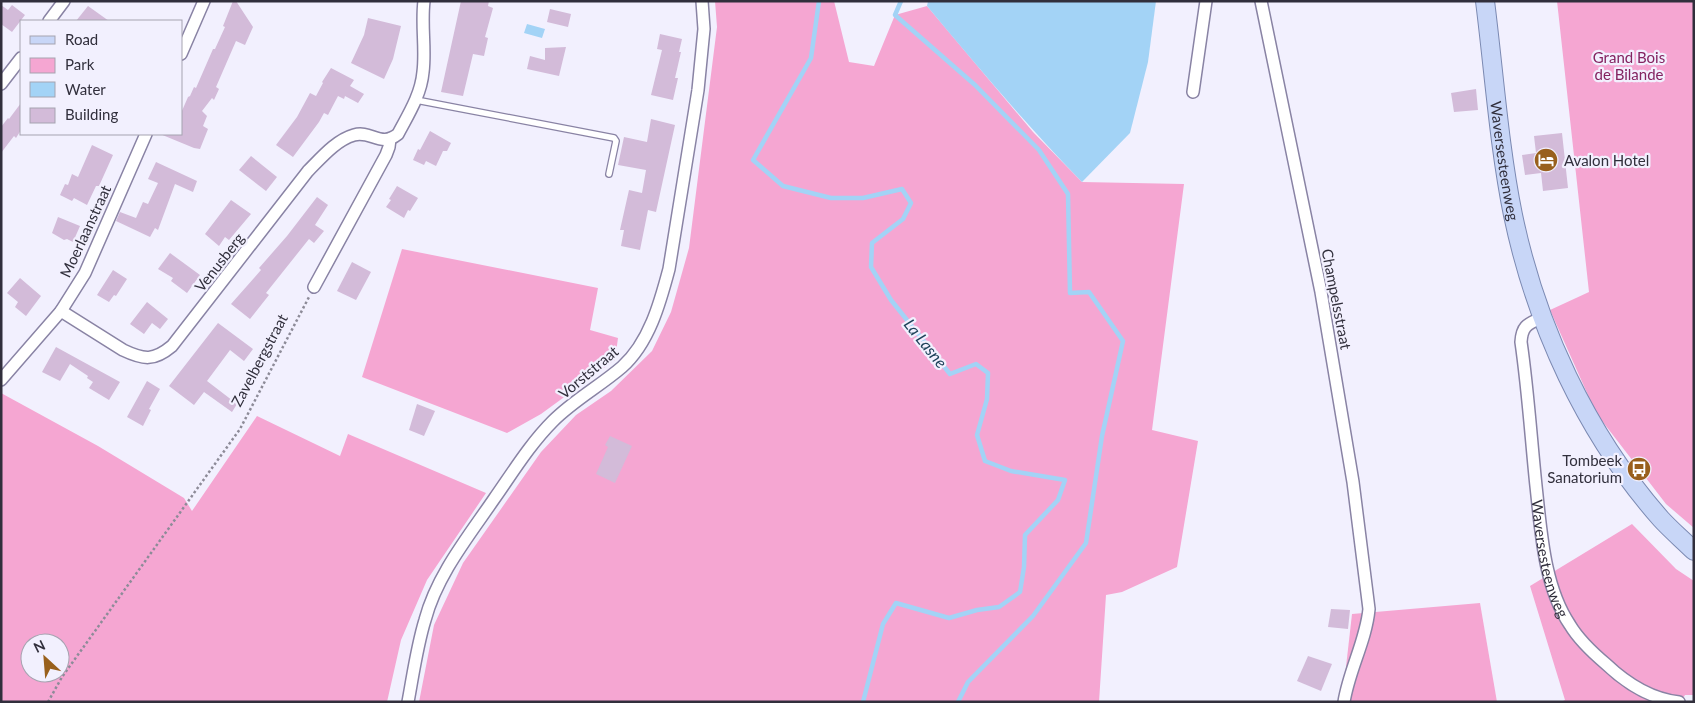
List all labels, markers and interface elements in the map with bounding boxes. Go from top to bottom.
legend [20,20,182,135]
text: Road [65,30,98,48]
park label: Grand Bois de Bilande [1593,48,1665,83]
text: Park [65,55,95,73]
text: Water [65,80,106,98]
street label: Waversesteenweg [1487,100,1523,222]
text: Building [65,105,118,123]
hotel icon: Avalon Hotel [1533,147,1559,173]
place label: Avalon Hotel [1564,151,1649,169]
street label: Moerlaanstraat [56,181,115,280]
street label: Venusberg [190,229,248,295]
street label: Champelsstraat [1318,247,1356,351]
street label: Zavelbergstraat [227,310,291,409]
water label: La Lasne [901,315,952,372]
street label: Vorststraat [555,341,622,402]
place label: Tombeek Sanatorium [1547,451,1622,486]
bus stop icon: Tombeek Sanatorium [1626,456,1652,482]
street label: Waversesteenweg [1528,499,1573,621]
north arrow [20,633,70,683]
text: N [31,636,48,656]

